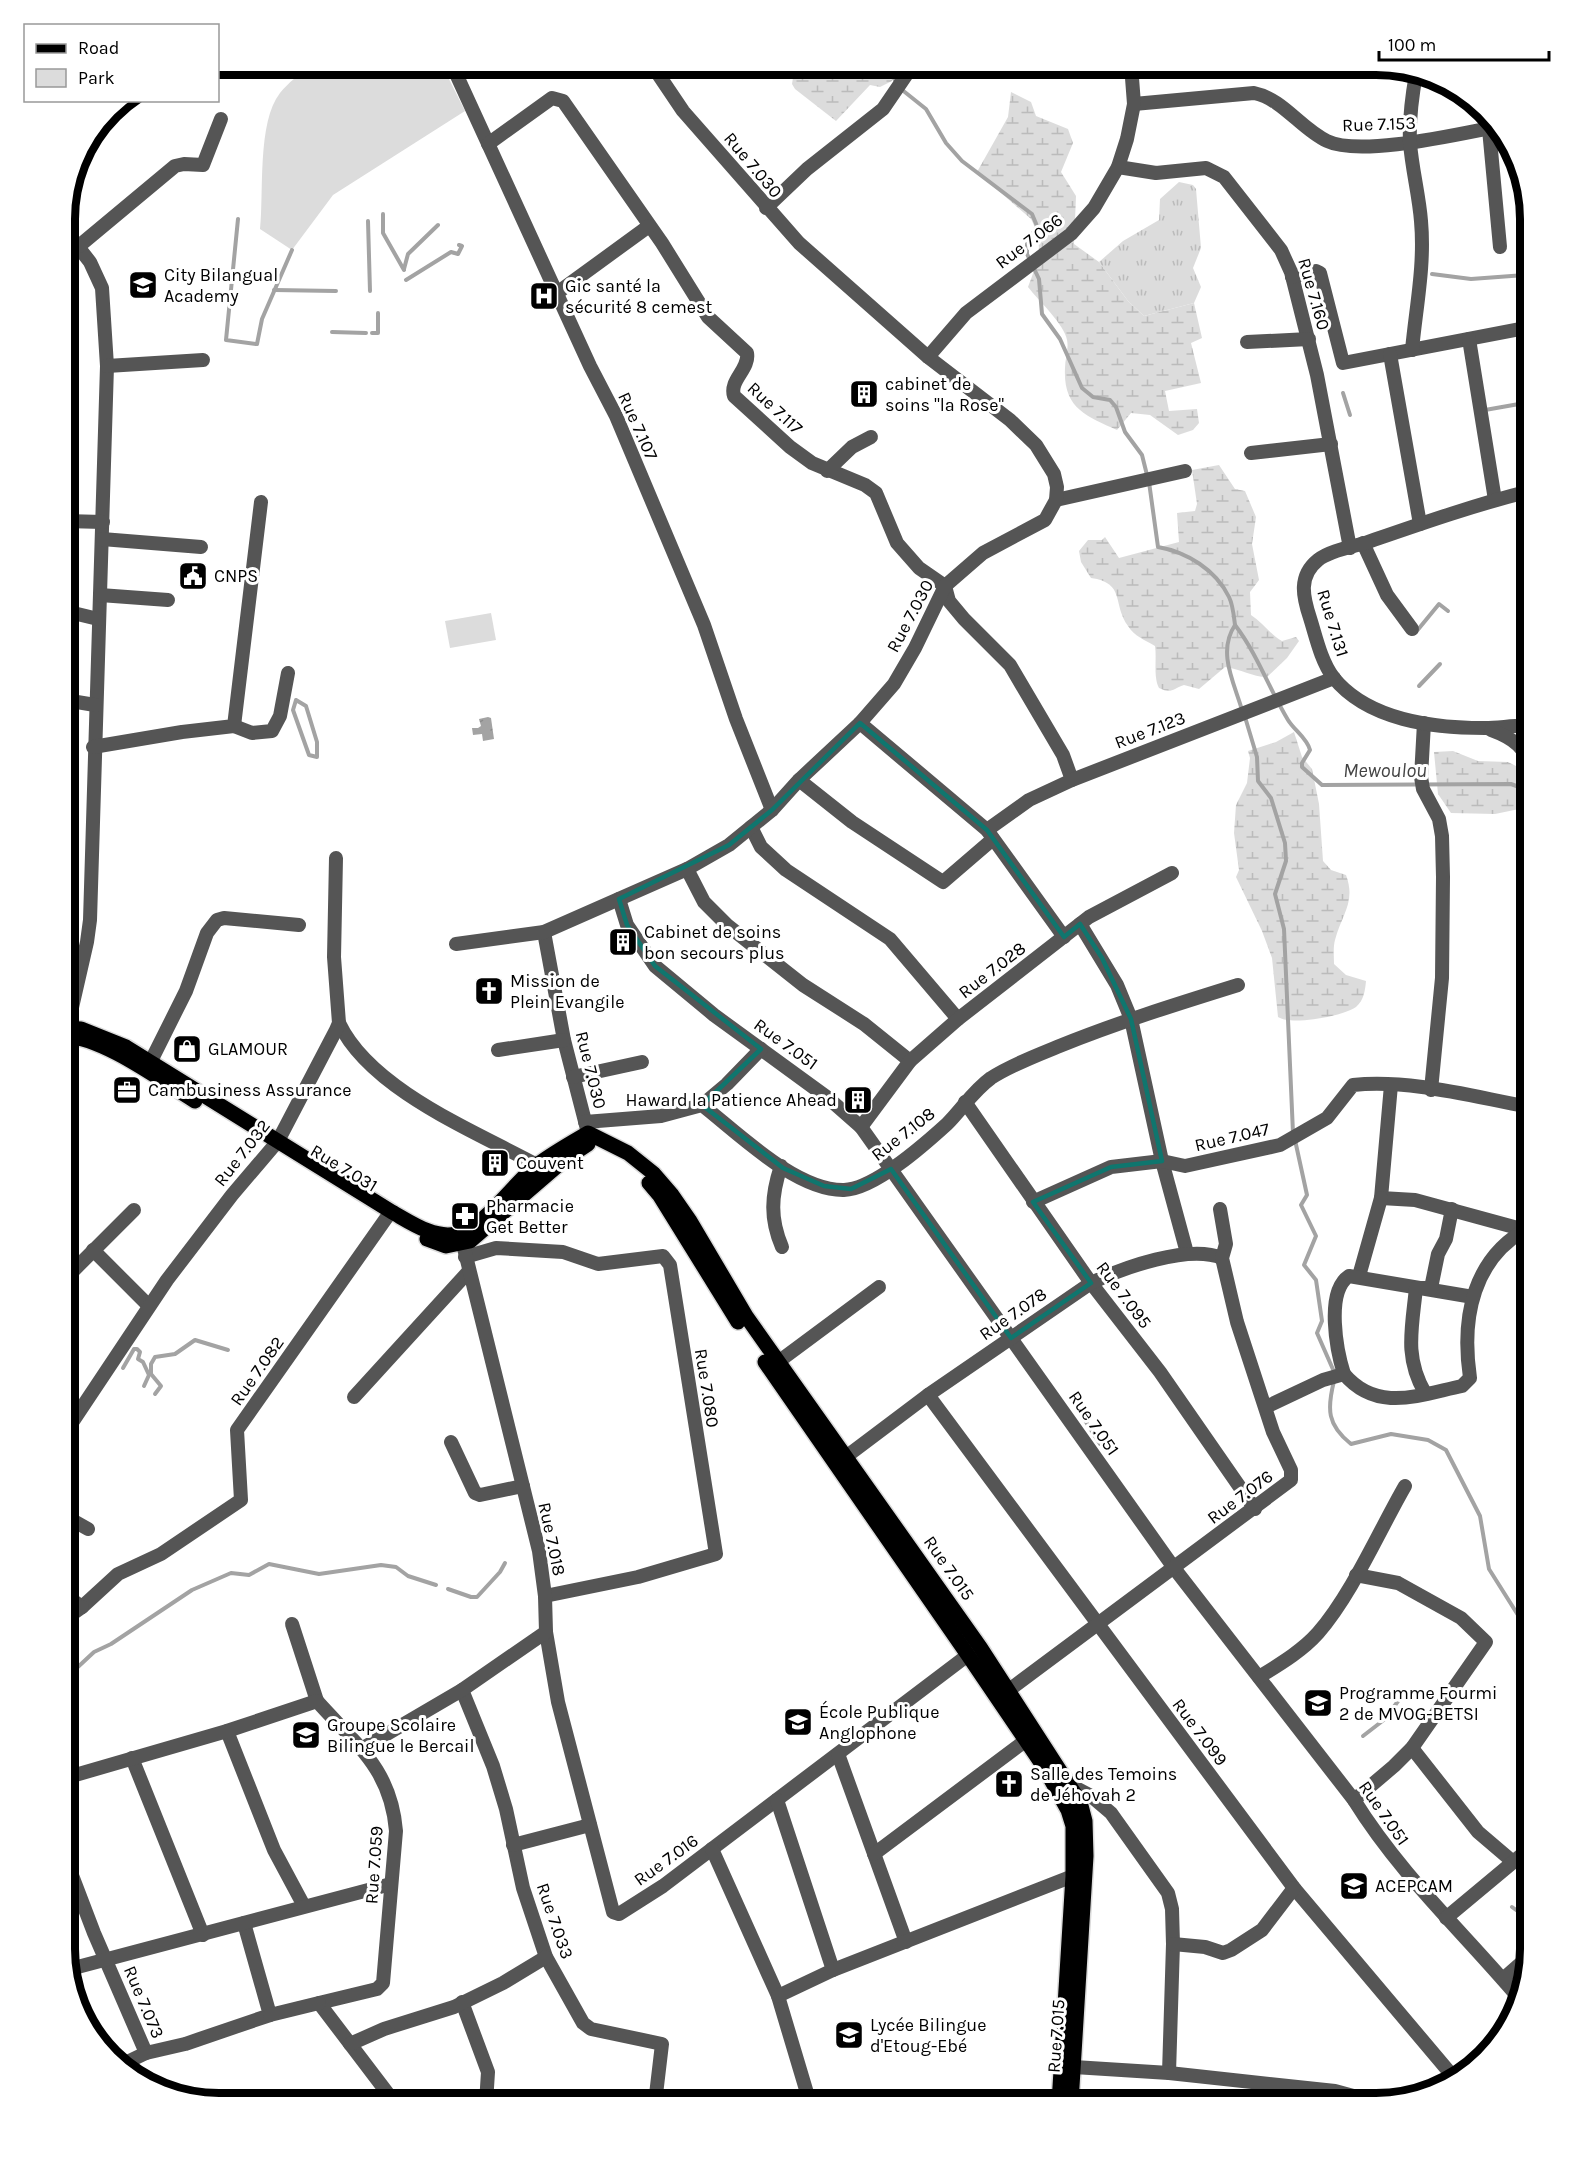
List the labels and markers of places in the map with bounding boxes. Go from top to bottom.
place label: City Bilangual Academy [164,264,278,307]
school or university icon: City Bilangual Academy [127,269,159,301]
place label: Gic santé la sécurité 8 cemest [565,275,712,318]
hospital icon: Gic santé la sécurité 8 cemest [528,280,560,312]
place label: cabinet de soins "la Rose" [885,373,1004,416]
building icon: cabinet de soins "la Rose" [848,378,880,410]
public building icon: CNPS [177,560,209,592]
place label: CNPS [214,565,258,587]
place label: Cabinet de soins bon secours plus [644,921,785,964]
building icon: Cabinet de soins bon secours plus [607,926,639,958]
place label: Mission de Plein Evangile [510,970,625,1013]
church icon: Mission de Plein Evangile [473,975,505,1007]
shop icon: GLAMOUR [171,1033,203,1065]
place label: GLAMOUR [208,1038,288,1060]
office icon: Cambusiness Assurance [111,1074,143,1106]
place label: Cambusiness Assurance [148,1079,351,1101]
building icon: Haward la Patience Ahead [842,1084,874,1116]
place label: Haward la Patience Ahead [625,1089,837,1111]
building icon: Couvent [479,1147,511,1179]
place label: Couvent [516,1152,584,1174]
place label: Pharmacie Get Better [486,1195,574,1238]
pharmacy icon: Pharmacie Get Better [449,1200,481,1232]
place label: Programme Fourmi 2 de MVOG-BETSI [1339,1682,1497,1725]
school or university icon: Programme Fourmi 2 de MVOG-BETSI [1302,1687,1334,1719]
place label: École Publique Anglophone [819,1700,939,1744]
school or university icon: École Publique Anglophone [782,1706,814,1738]
place label: Groupe Scolaire Bilingue le Bercail [327,1714,475,1757]
school or university icon: Groupe Scolaire Bilingue le Bercail [290,1719,322,1751]
place label: Salle des Temoins de Jéhovah 2 [1030,1763,1177,1806]
church icon: Salle des Temoins de Jéhovah 2 [993,1768,1025,1800]
school or university icon: ACEPCAM [1338,1870,1370,1902]
place label: ACEPCAM [1375,1875,1453,1897]
place label: Lycée Bilingue d'Etoug-Ebé [870,2014,986,2057]
school or university icon: Lycée Bilingue d'Etoug-Ebé [833,2019,865,2051]

